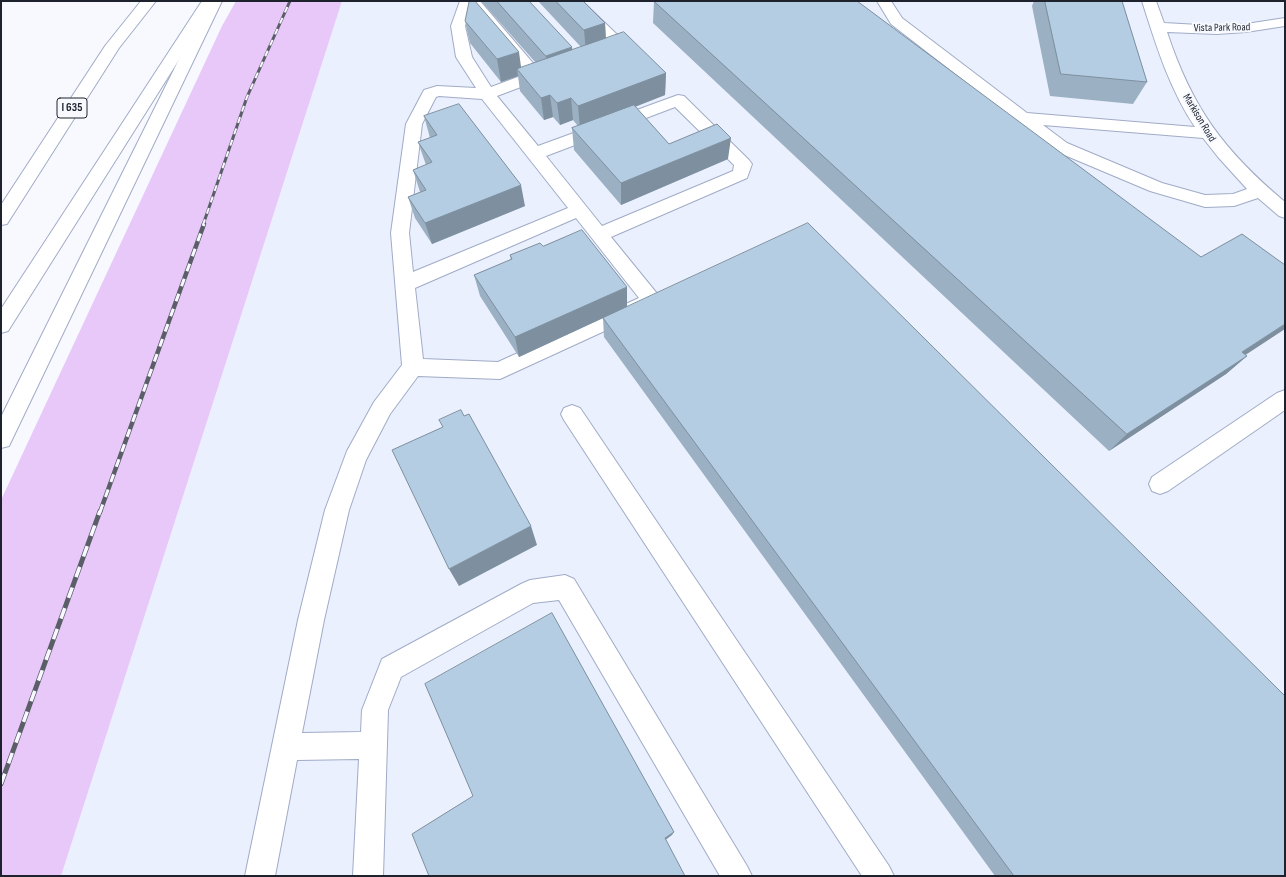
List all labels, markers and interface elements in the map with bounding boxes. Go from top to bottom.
street label: Vista Park Road [1194,21,1250,35]
street label: Markison Road [1180,92,1218,144]
road number: I 635 [57,98,87,118]

